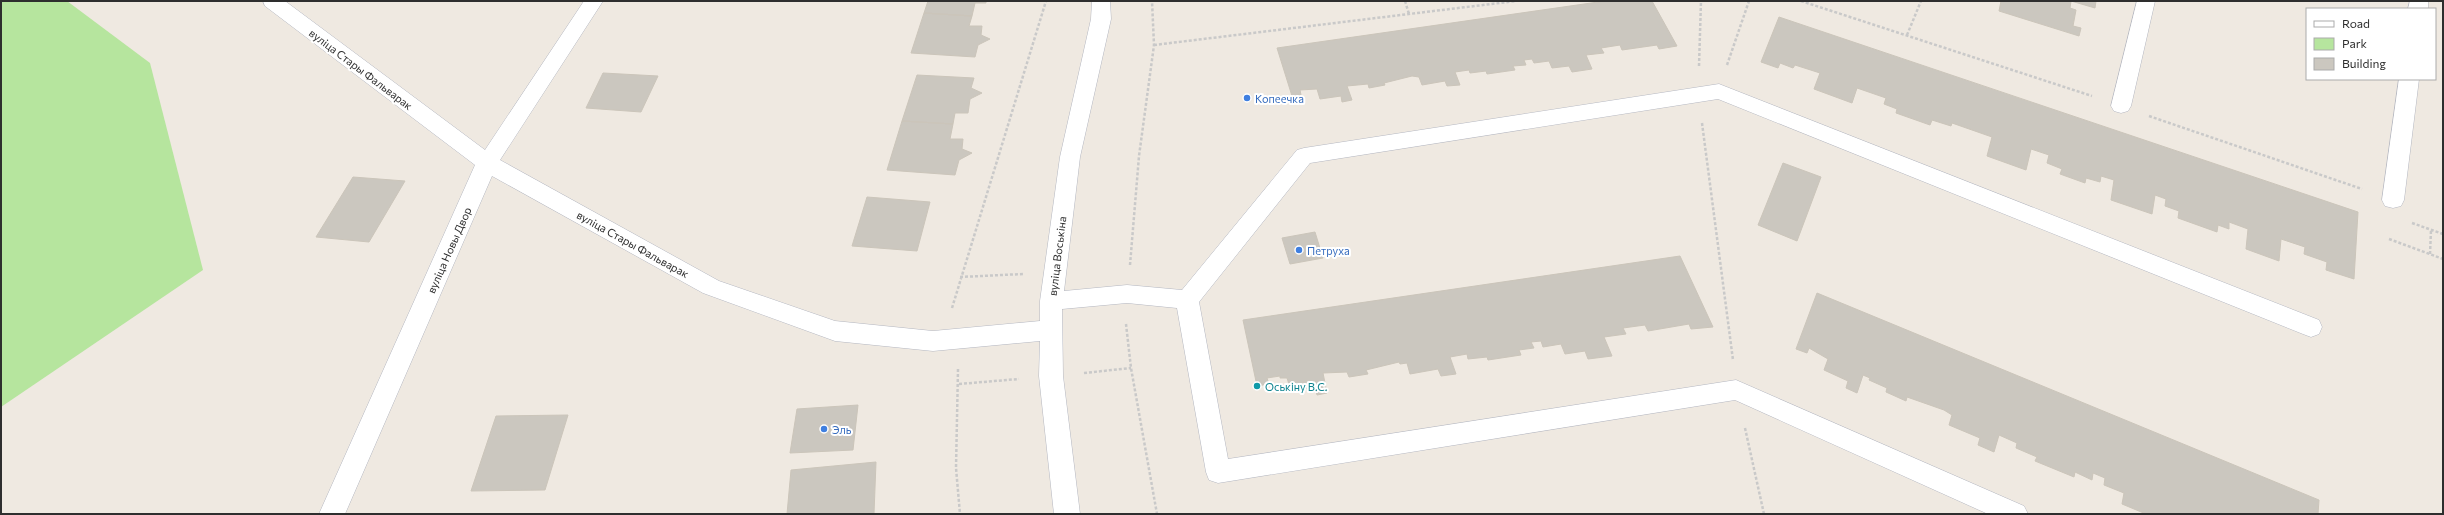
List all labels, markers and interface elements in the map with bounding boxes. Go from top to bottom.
legend [2306,8,2436,80]
text: Road [2342,16,2370,30]
street label: вуліца Стары Фальварак [307,26,415,112]
text: Park [2342,36,2368,50]
text: Building [2342,56,2386,70]
place label: Копеечка [1255,92,1304,105]
marker: Копеечка [1242,93,1252,103]
street label: вуліца Новы Двор [424,205,474,295]
street label: вуліца Стары Фальварак [575,208,691,280]
street label: вуліца Воськіна [1046,216,1068,296]
place label: Петруха [1307,244,1350,257]
marker: Петруха [1294,245,1304,255]
place label: Оськіну В.С. [1265,380,1328,393]
marker: Оськіну В.С. [1252,381,1262,391]
place label: Эль [832,423,852,436]
marker: Эль [819,424,829,434]

